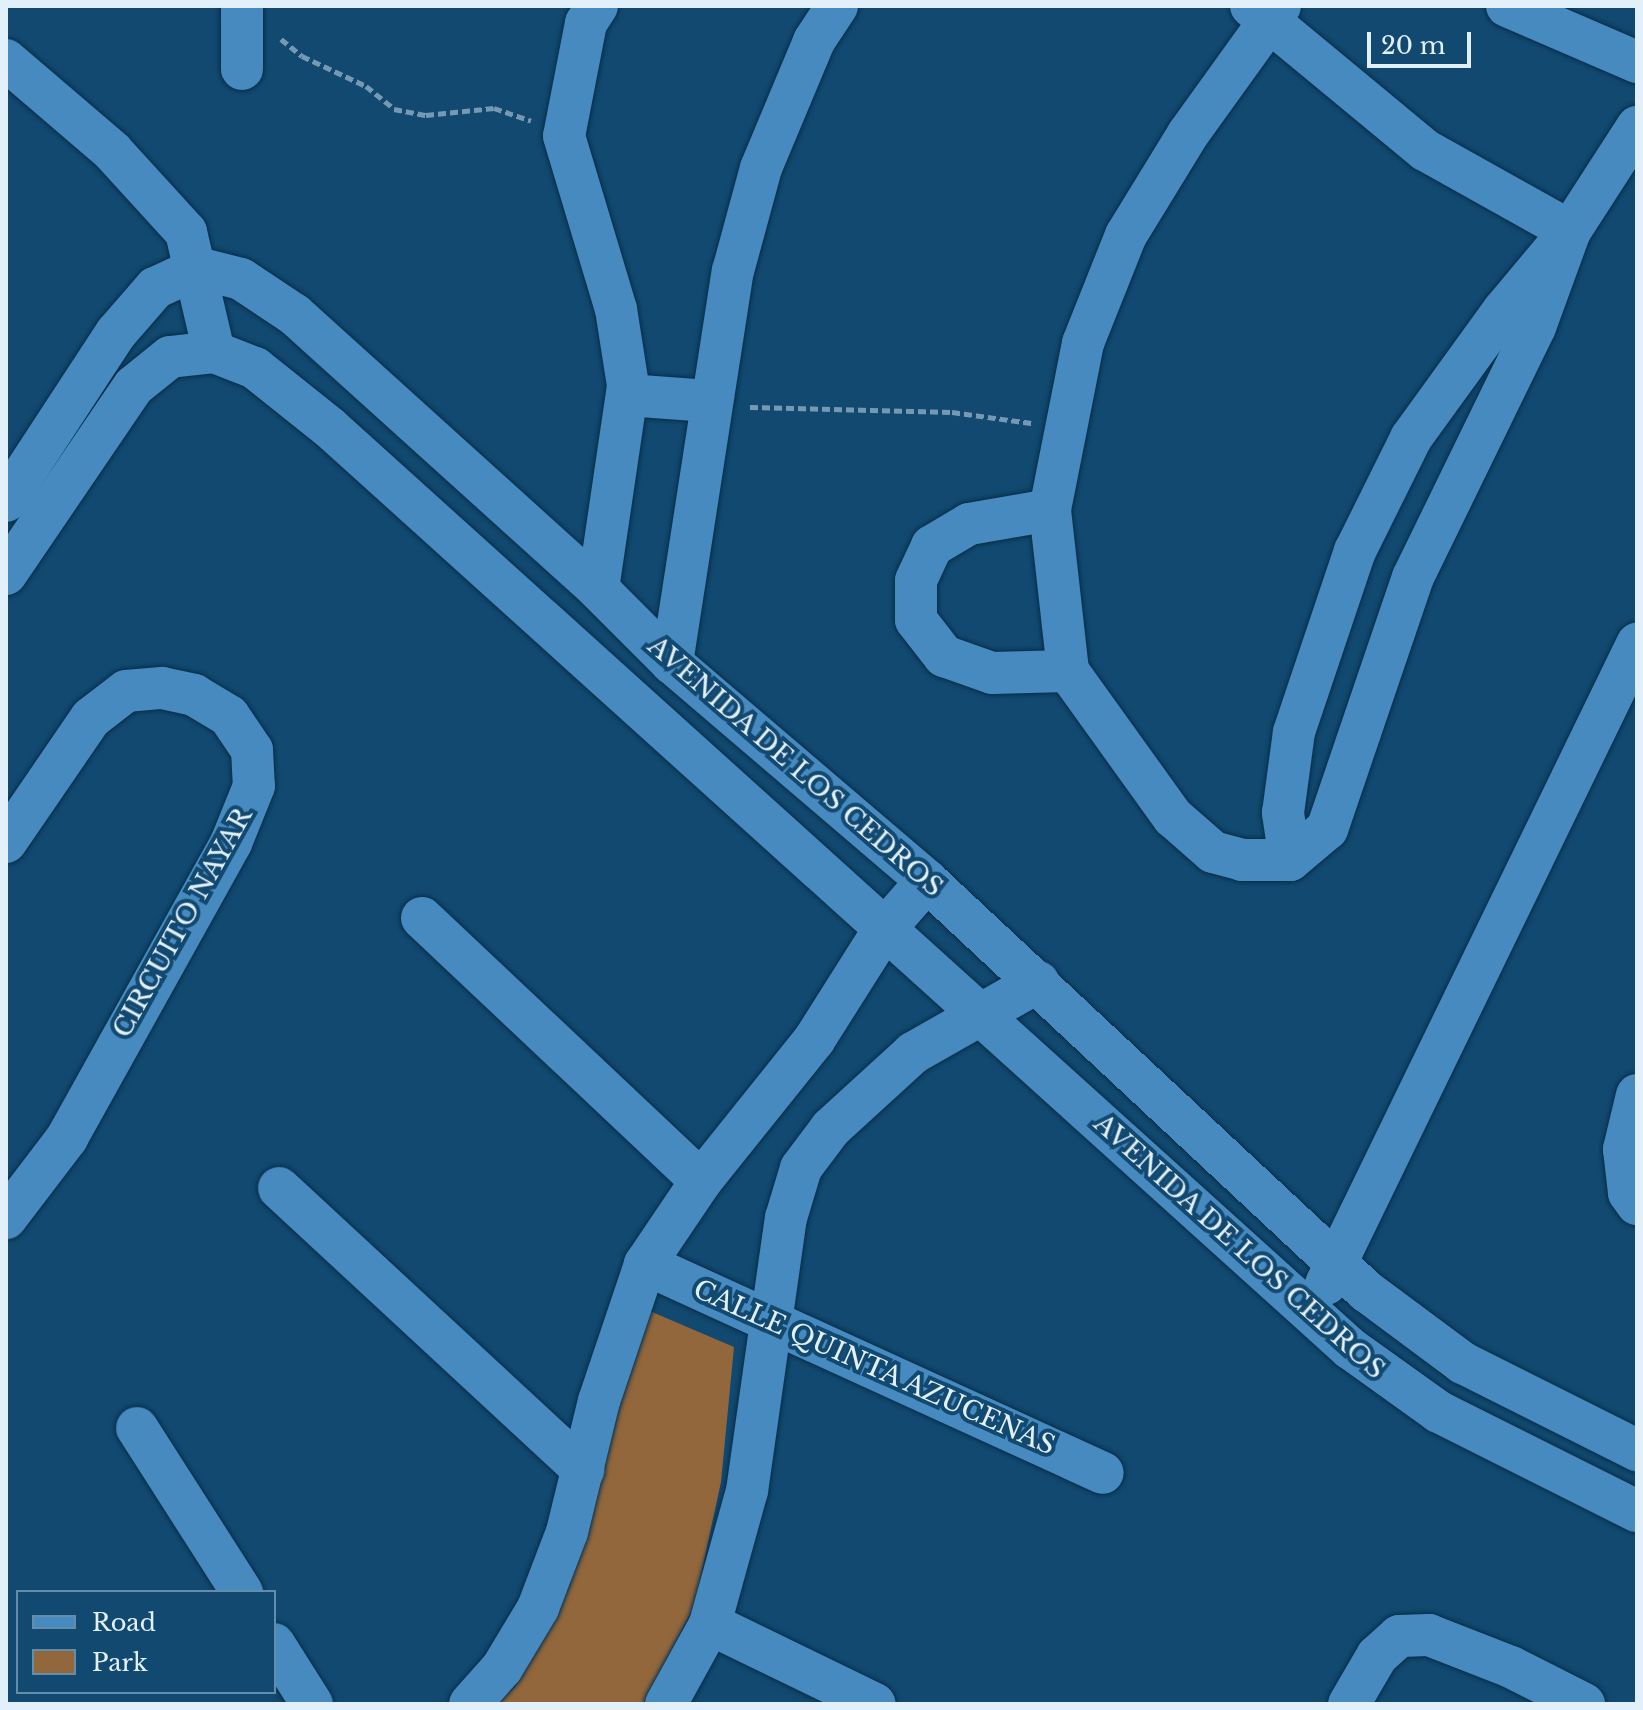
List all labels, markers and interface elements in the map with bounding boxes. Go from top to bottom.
scale bar [1371,16,1475,66]
text: 20 m [1381,31,1446,60]
street label: AVENIDA DE LOS CEDROS [641,630,949,904]
street label: CIRCUITO NAYAR [107,803,259,1043]
street label: AVENIDA DE LOS CEDROS [1087,1108,1391,1386]
street label: CALLE QUINTA AZUCENAS [687,1274,1061,1462]
legend [16,1590,276,1694]
text: Road [92,1608,156,1637]
text: Park [92,1648,148,1677]

